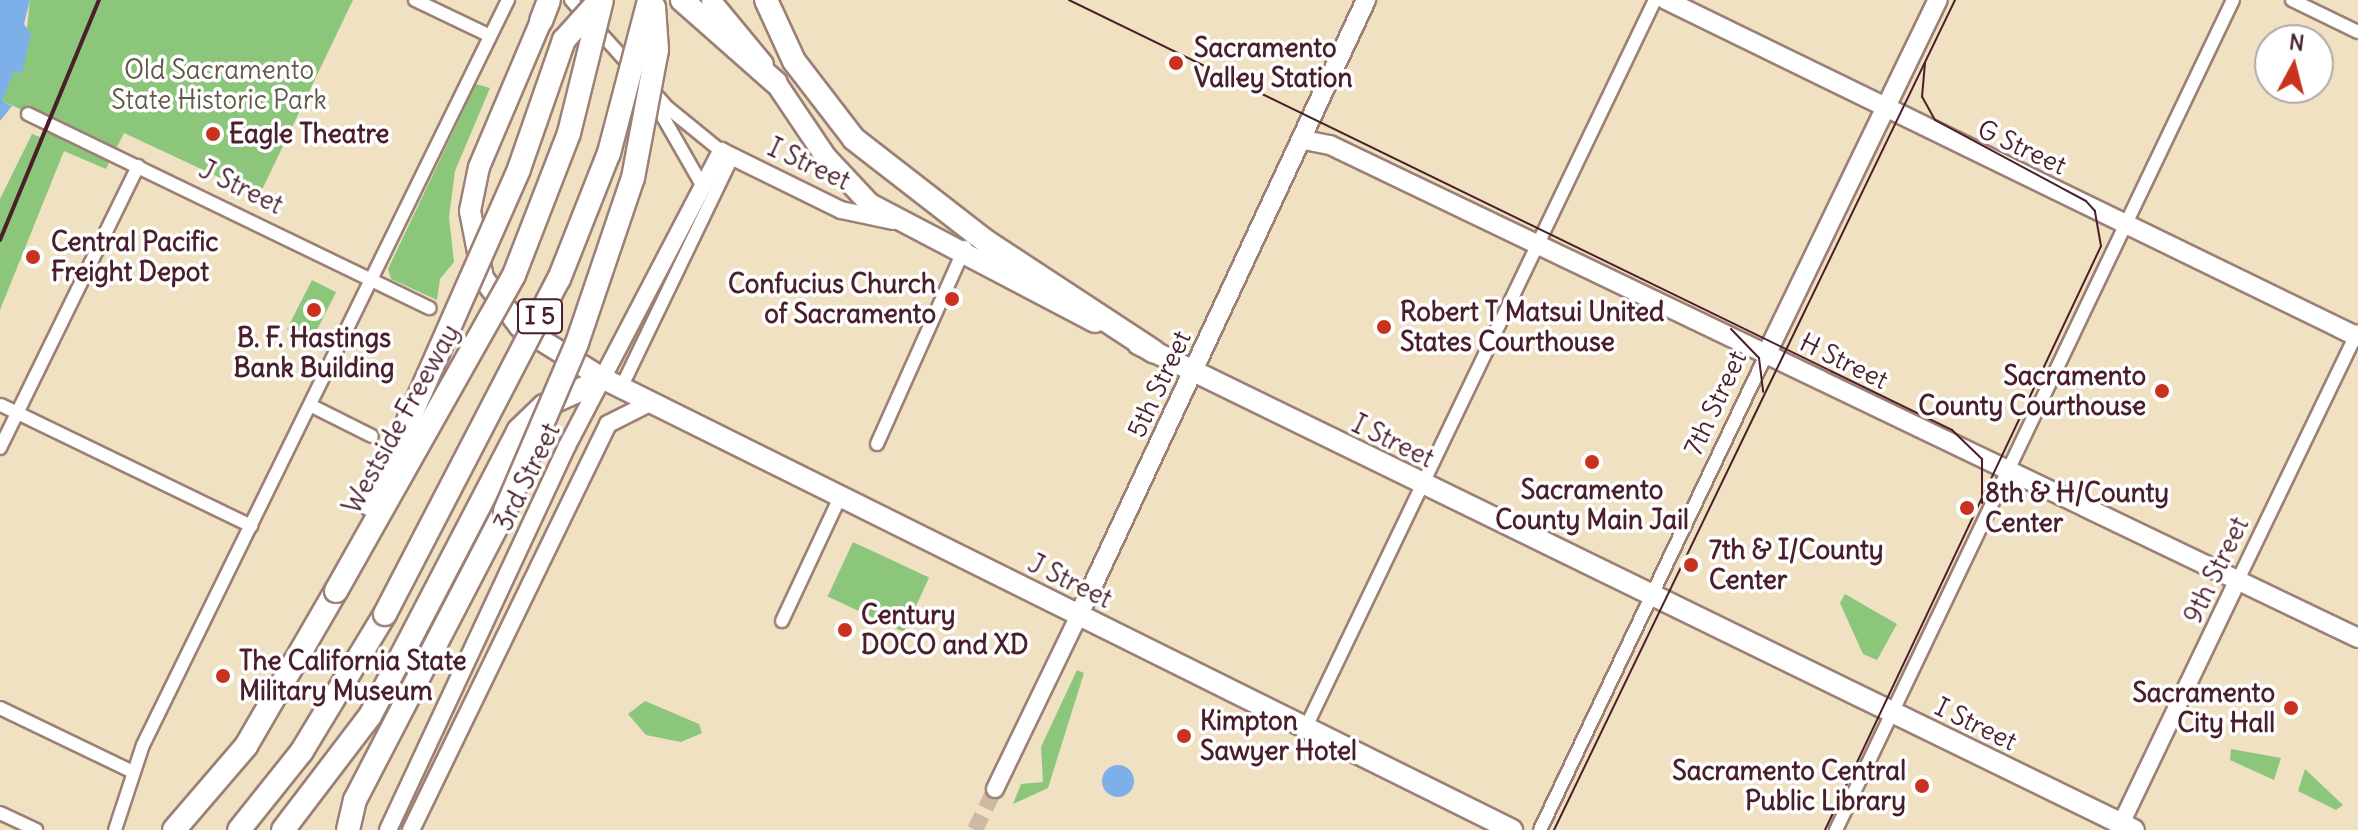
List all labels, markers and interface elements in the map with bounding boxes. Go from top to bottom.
north arrow [2254,24,2334,104]
text: N [2287,27,2306,57]
place label: Sacramento Valley Station [1194,32,1353,94]
marker: Sacramento Valley Station [1165,52,1187,74]
park label: Old Sacramento State Historic Park [111,54,327,116]
street label: G Street [1973,113,2071,181]
place label: Eagle Theatre [229,118,389,150]
marker: Eagle Theatre [204,125,222,143]
street label: I Street [763,131,855,197]
street label: J Street [194,153,288,221]
place label: Central Pacific Freight Depot [51,226,219,288]
marker: Central Pacific Freight Depot [22,246,44,268]
place label: Confucius Church of Sacramento [728,268,936,330]
marker: Confucius Church of Sacramento [943,290,961,308]
road number: I 5 [516,296,564,336]
place label: Robert T Matsui United States Courthouse [1400,296,1664,358]
marker: B. F. Hastings Bank Building [305,301,323,319]
marker: Robert T Matsui United States Courthouse [1375,318,1393,336]
street label: Westside Freeway [336,319,466,519]
place label: B. F. Hastings Bank Building [234,322,394,384]
street label: 5th Street [1121,326,1197,442]
street label: H Street [1795,326,1893,396]
street label: 7th Street [1677,346,1753,460]
place label: Sacramento County Courthouse [1918,360,2146,422]
marker: Sacramento County Courthouse [2153,382,2171,400]
street label: I Street [1347,408,1439,474]
street label: 3rd Street [488,418,566,536]
marker: Sacramento County Main Jail [1583,453,1601,471]
place label: Sacramento County Main Jail [1495,474,1689,536]
place label: 8th & H/County Center [1985,477,2169,538]
marker: 8th & H/County Center [1956,497,1978,519]
street label: 9th Street [2177,512,2255,628]
place label: 7th & I/County Center [1709,534,1884,596]
street label: J Street [1023,547,1117,615]
marker: 7th & I/County Center [1680,554,1702,576]
place label: Century DOCO and XD [861,599,1029,660]
marker: Century DOCO and XD [836,621,854,639]
place label: The California State Military Museum [239,645,467,706]
marker: The California State Military Museum [214,667,232,685]
place label: Sacramento City Hall [2132,677,2275,738]
street label: I Street [1930,691,2022,757]
marker: Sacramento City Hall [2282,699,2300,717]
place label: Kimpton Sawyer Hotel [1200,705,1357,766]
marker: Kimpton Sawyer Hotel [1175,727,1193,745]
place label: Sacramento Central Public Library [1672,755,1906,816]
marker: Sacramento Central Public Library [1913,777,1931,795]

